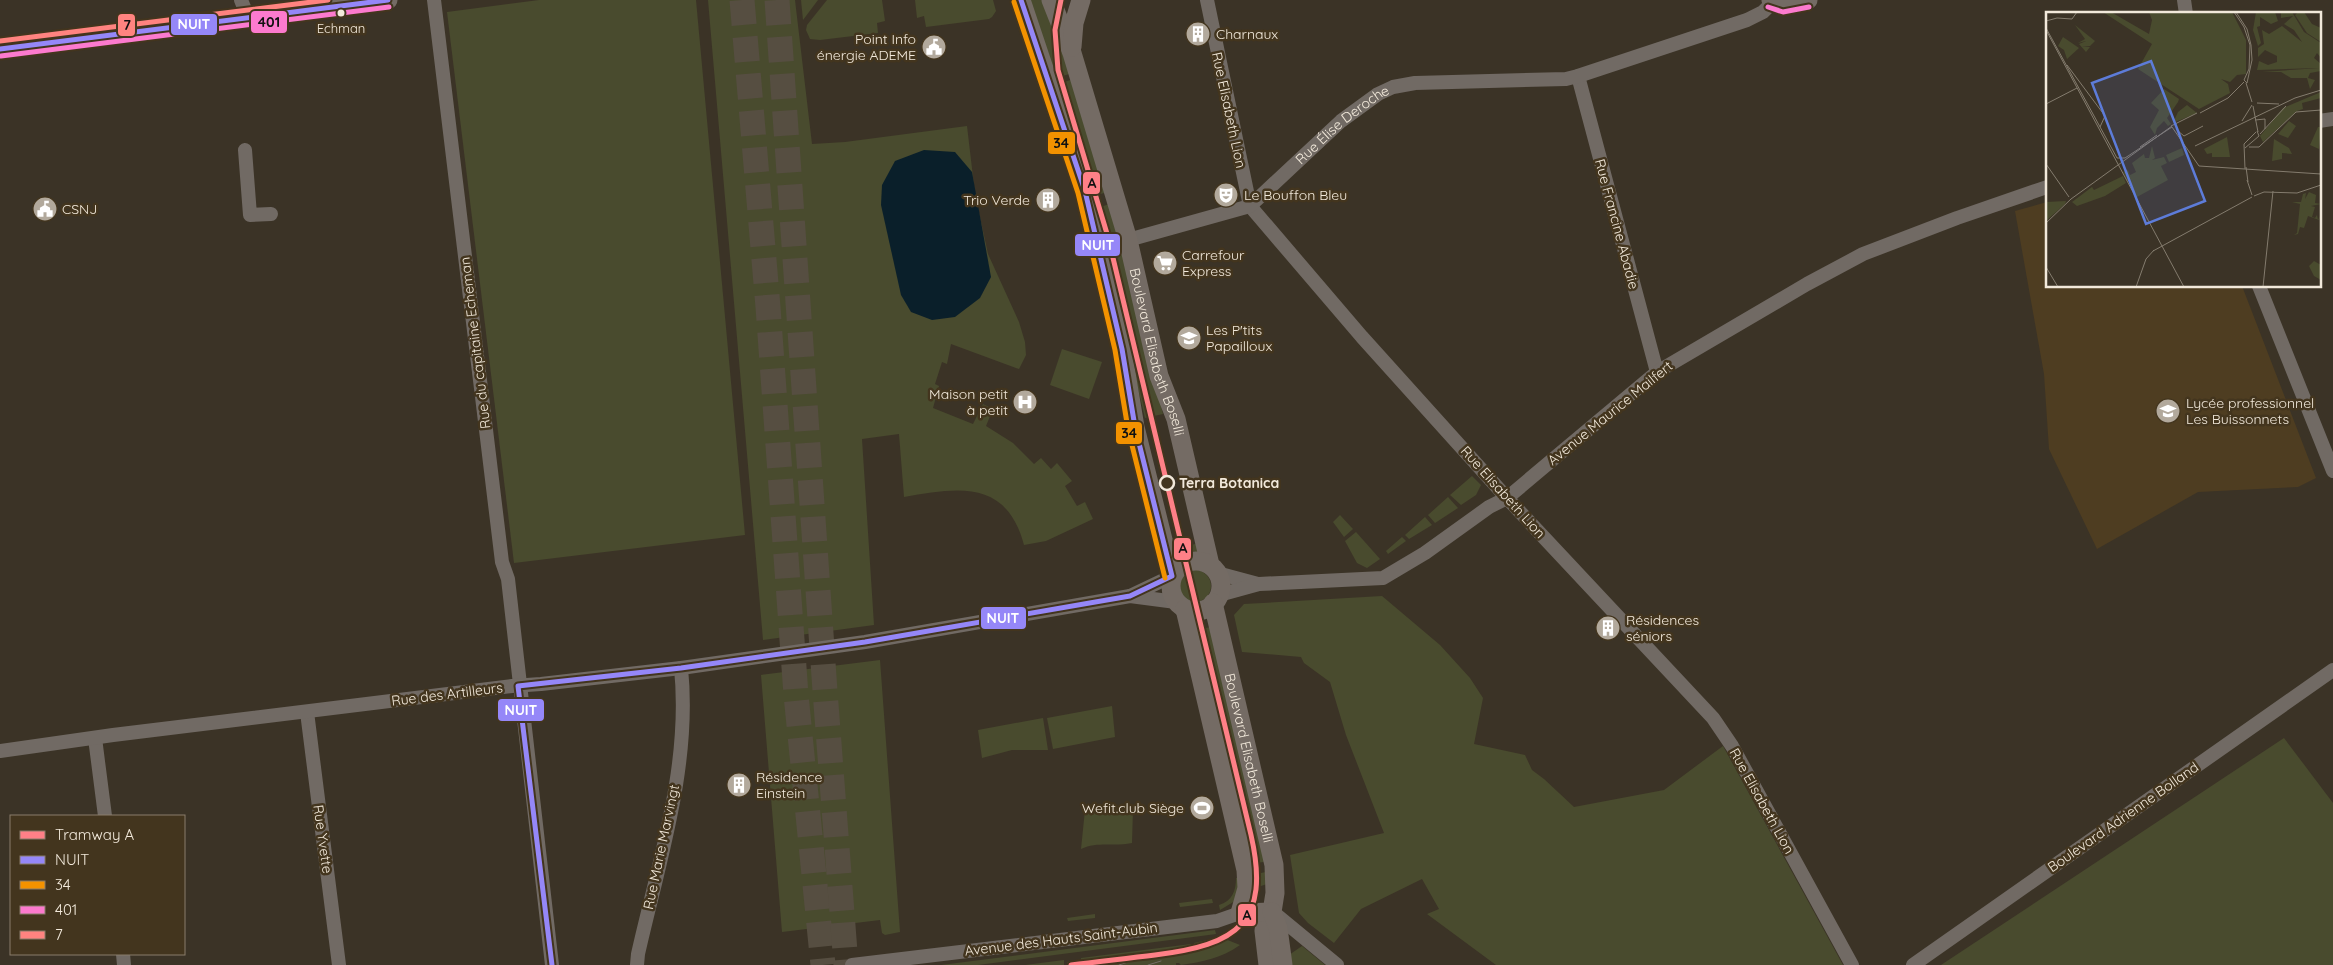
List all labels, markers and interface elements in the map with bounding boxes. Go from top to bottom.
marker: Echman [336,8,346,18]
line badge: 401 [250,10,288,34]
inset map [2046,12,2320,288]
line badge: 7 [117,13,136,37]
line badge: NUIT [170,13,218,36]
text: 401 [258,13,280,31]
text: NUIT [178,15,211,33]
text: 7 [123,16,131,34]
place label: Echman [317,20,365,36]
building icon: Charnaux [1185,21,1211,47]
place label: Charnaux [1216,25,1278,43]
place label: Point Info énergie ADEME [817,30,916,64]
public building icon: Point Info énergie ADEME [921,34,947,60]
street label: Rue Elisabeth Lion [1208,50,1250,170]
street label: Rue Élise Deroche [1292,81,1392,168]
line badge: 34 [1047,131,1076,155]
text: 34 [1053,134,1069,152]
street label: Rue Francine Abadie [1591,157,1643,291]
line badge: A [1082,171,1101,195]
text: A [1088,174,1097,192]
theatre icon: Le Bouffon Bleu [1213,182,1239,208]
place label: Le Bouffon Bleu [1244,186,1347,204]
building icon: Trio Verde [1035,187,1061,213]
place label: Trio Verde [963,191,1030,209]
public building icon: CSNJ [32,196,58,222]
place label: CSNJ [62,200,97,218]
line badge: NUIT [1074,233,1121,257]
text: NUIT [1082,236,1115,254]
place label: Carrefour Express [1182,246,1245,280]
supermarket icon: Carrefour Express [1152,250,1178,276]
street label: Rue du capitaine Echeman [456,256,494,430]
street label: Boulevard Elisabeth Boselli [1126,266,1189,437]
place label: Les P'tits Papailloux [1206,321,1272,355]
school or university icon: Les P'tits Papailloux [1176,325,1202,351]
street label: Avenue Maurice Mailfert [1544,357,1676,469]
place label: Maison petit à petit [929,385,1008,419]
hospital icon: Maison petit à petit [1012,389,1038,415]
place label: Lycée professionnel Les Buissonnets [2186,394,2314,428]
school or university icon: Lycée professionnel Les Buissonnets [2155,398,2181,424]
line badge: 34 [1115,421,1143,445]
text: 34 [1121,424,1137,442]
street label: Rue Elisabeth Lion [1457,442,1549,542]
place label: Terra Botanica [1179,474,1279,492]
marker: Terra Botanica [1159,475,1175,491]
line badge: A [1173,537,1192,561]
text: A [1179,539,1188,557]
line badge: NUIT [980,606,1027,630]
text: NUIT [987,609,1020,627]
place label: Résidences séniors [1626,611,1699,645]
building icon: Résidences séniors [1595,615,1621,641]
street label: Boulevard Elisabeth Boselli [1221,671,1278,844]
street label: Rue des Artilleurs [390,678,504,710]
line badge: NUIT [497,698,545,722]
text: NUIT [505,701,538,719]
street label: Rue Elisabeth Lion [1725,745,1799,857]
street label: Boulevard Adrienne Bolland [2044,758,2202,876]
place label: Résidence Einstein [756,768,823,802]
building icon: Résidence Einstein [726,772,752,798]
street label: Rue Marie Marvingt [639,783,683,911]
sports icon: Wefit.club Siège [1189,795,1215,821]
place label: Wefit.club Siège [1082,799,1184,817]
street label: Rue Yvette [309,803,337,875]
legend [10,815,185,955]
text: Tramway A [55,825,135,844]
text: NUIT [55,850,89,869]
text: 34 [55,875,71,894]
text: 401 [55,900,77,919]
line badge: A [1237,903,1257,927]
text: A [1243,906,1252,924]
street label: Avenue des Hauts Saint-Aubin [963,918,1159,960]
text: 7 [55,925,63,944]

